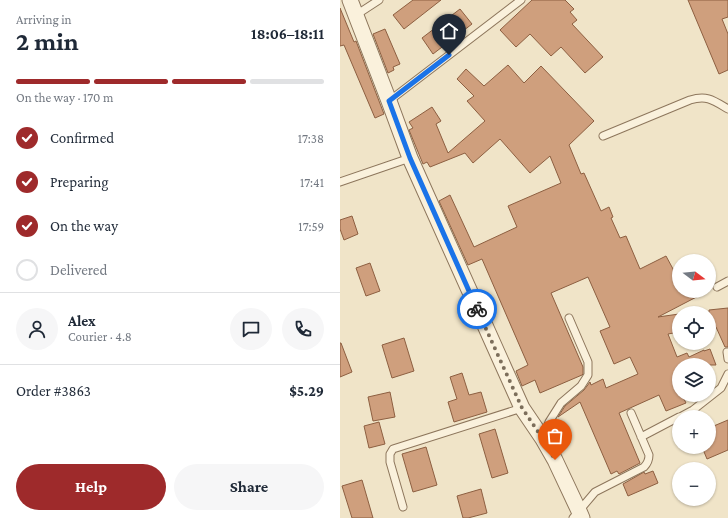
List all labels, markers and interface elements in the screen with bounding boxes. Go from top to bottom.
text: Arriving in [16,12,72,27]
pin [432,14,466,55]
icon: home [438,20,460,42]
text: 18:06–18:11 [251,26,324,42]
text: 2 min [16,27,79,56]
text: On the way · 170 m [16,90,113,105]
icon: check [16,127,38,149]
text: Confirmed [50,130,114,146]
text: 17:38 [298,131,324,146]
icon: check [16,171,38,193]
text: Preparing [50,174,109,190]
text: 17:41 [300,175,324,190]
icon: check [16,215,38,237]
text: On the way [50,218,118,234]
text: 17:59 [298,219,324,234]
north arrow [672,254,716,298]
map controls [672,254,716,506]
text: Delivered [50,262,107,278]
courier [457,289,497,329]
icon: bike [466,298,488,320]
button: locate [672,306,716,350]
button: person [16,308,58,350]
button: chat [230,308,272,350]
button: phone [282,308,324,350]
text: Alex [68,313,96,329]
text: Courier · 4.8 [68,329,132,344]
button: layers [672,358,716,402]
text: Order #3863 [16,383,91,399]
text: $5.29 [289,383,324,399]
button: + [672,410,716,454]
pin [538,419,572,460]
icon: bag [544,425,566,447]
button: − [672,462,716,506]
button: Help [16,464,166,510]
button: Share [174,464,324,510]

